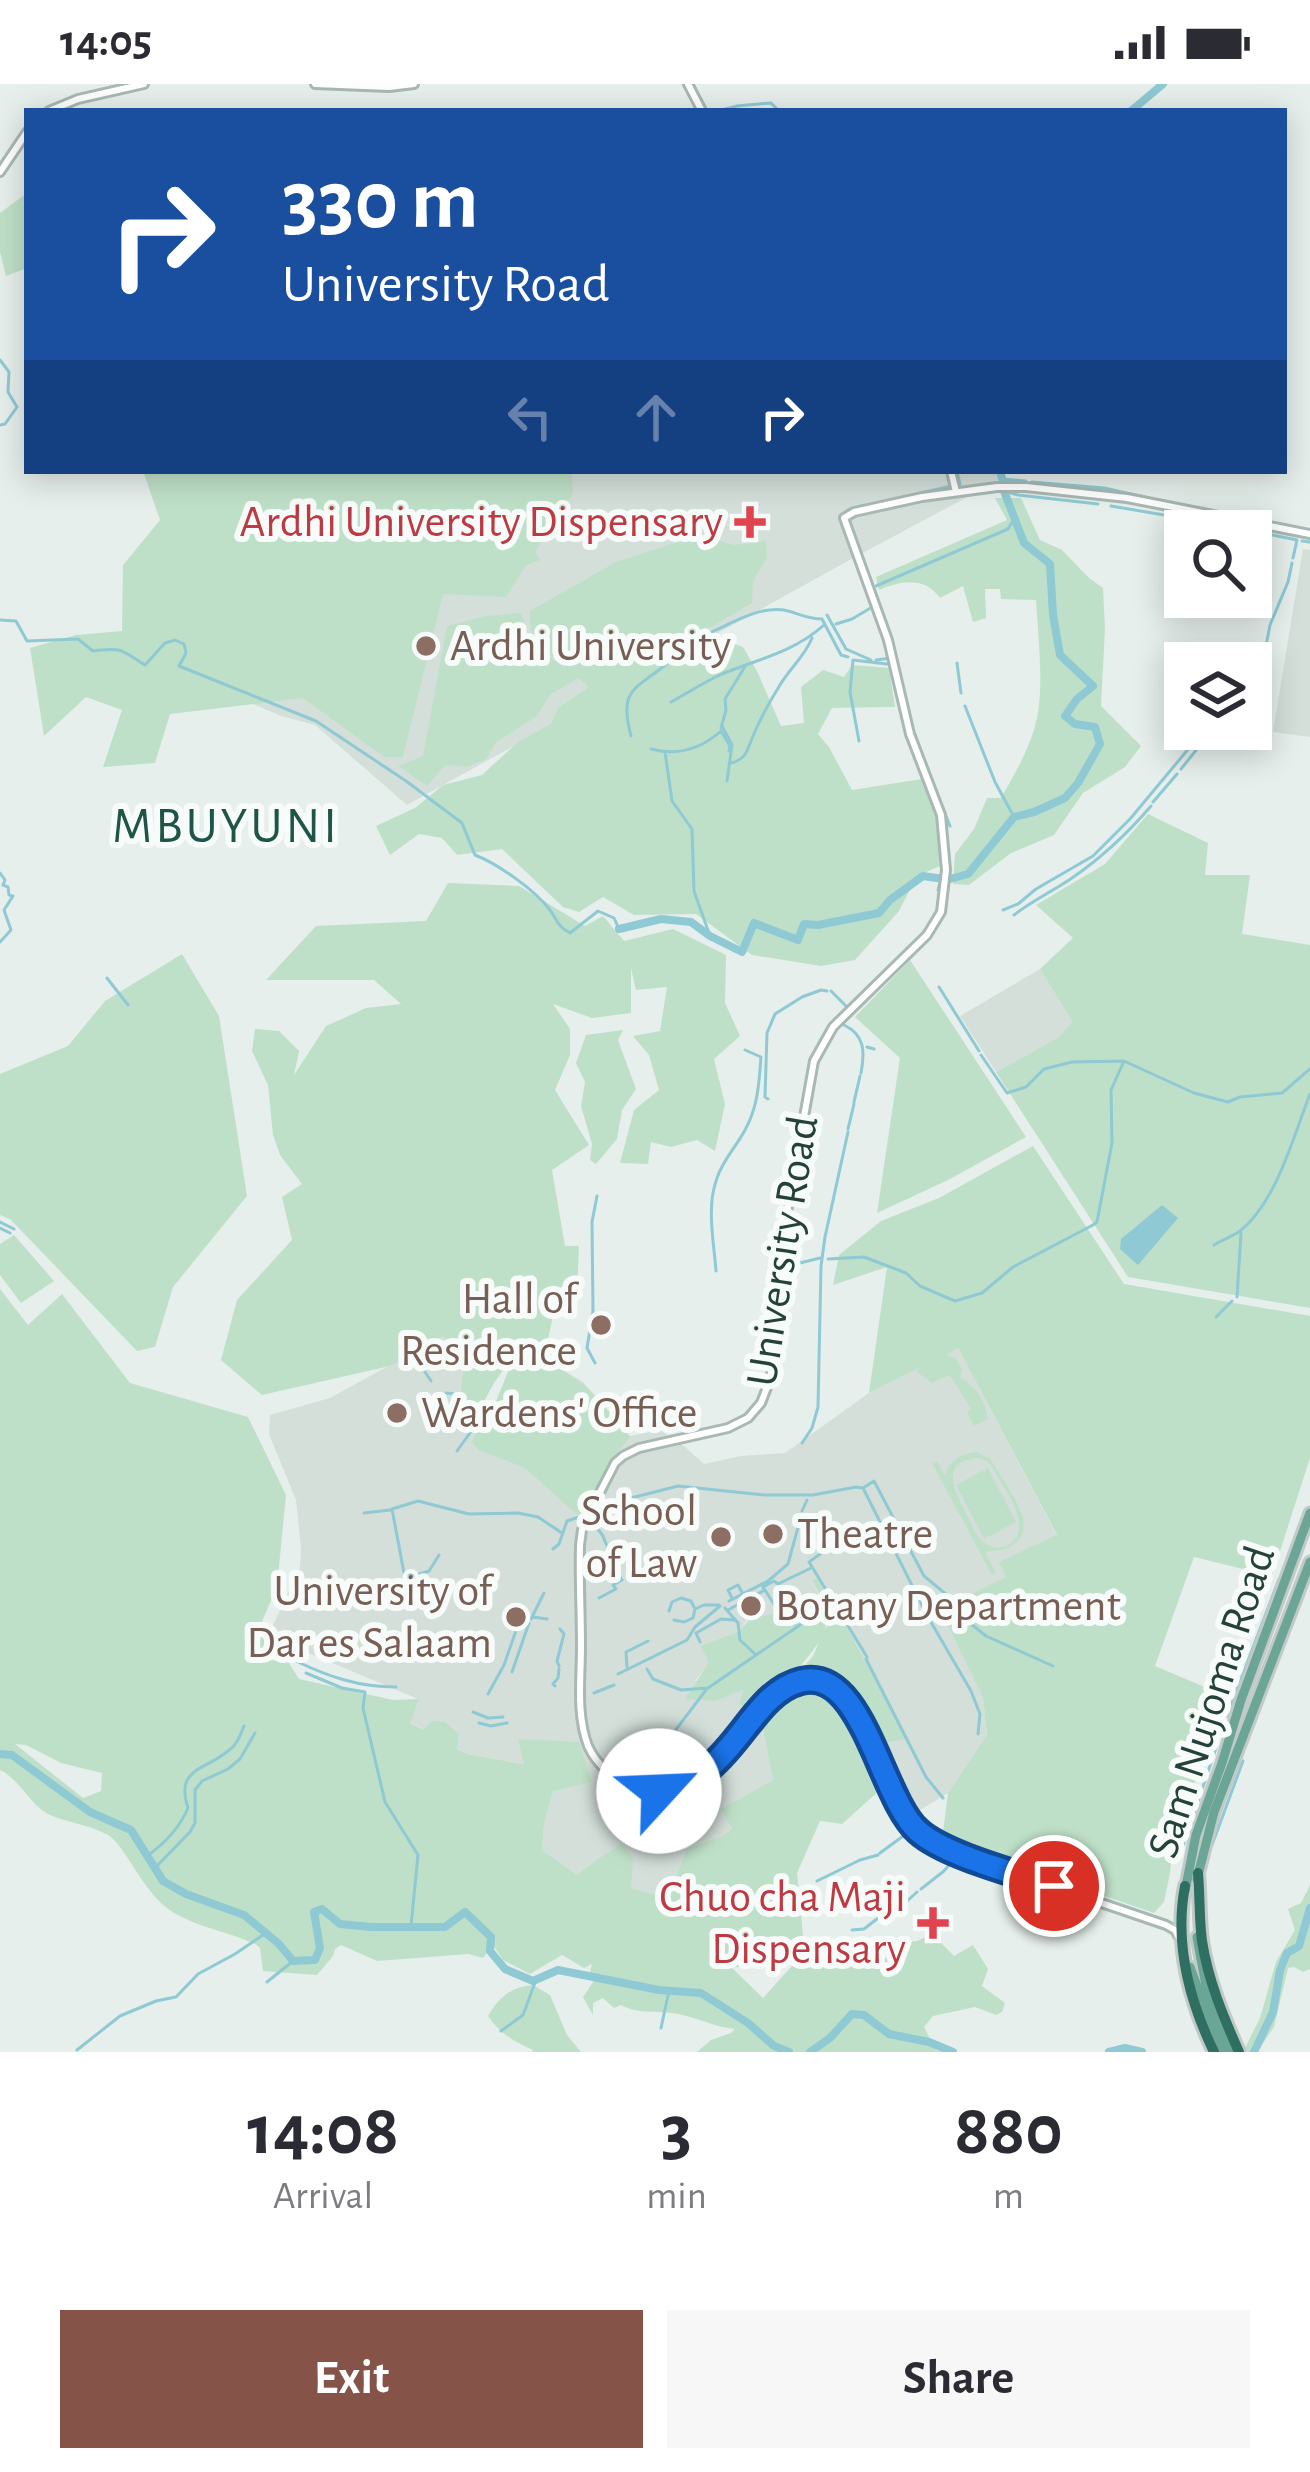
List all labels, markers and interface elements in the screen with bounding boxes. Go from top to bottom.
text: 14:05 [60,19,152,64]
icon: right [84,156,240,312]
text: 330 m [282,160,479,244]
text: University Road [282,258,610,312]
icon: left [497,384,563,450]
icon: ahead [623,384,689,450]
icon: right [749,384,815,450]
place label: Ardhi University Dispensary [240,500,723,545]
marker: Ardhi University Dispensary [734,506,766,538]
map controls [1164,510,1272,750]
button: search [1164,510,1272,618]
place label: Ardhi University [450,624,731,669]
marker: Ardhi University [413,633,439,659]
button: layers [1164,642,1272,750]
district label: MBUYUNI [112,801,340,852]
street label: University Road [739,1113,827,1389]
place label: Hall of Residence [400,1277,579,1374]
marker: Hall of Residence [588,1312,614,1338]
place label: Wardens' Office [421,1391,698,1436]
marker: Wardens' Office [384,1400,410,1426]
place label: School of Law [581,1489,697,1586]
place label: Theatre [797,1512,933,1557]
marker: Theatre [760,1521,786,1547]
marker: School of Law [708,1524,734,1550]
street label: Sam Nujoma Road [1140,1541,1284,1863]
place label: University of Dar es Salaam [246,1569,494,1666]
place label: Botany Department [775,1584,1121,1629]
marker: Botany Department [738,1593,764,1619]
marker: University of Dar es Salaam [503,1604,529,1630]
position arrow [596,1728,722,1854]
pin [1003,1835,1105,1937]
icon: arrive [1021,1853,1087,1919]
place label: Chuo cha Maji Dispensary [659,1875,906,1972]
marker: Chuo cha Maji Dispensary [917,1907,949,1939]
text: 14:08 [247,2095,399,2167]
text: 3 [661,2095,692,2167]
text: 880 [954,2095,1063,2167]
text: Arrival [273,2177,373,2216]
text: min [646,2177,707,2216]
text: m [993,2177,1024,2216]
button: Exit [60,2310,643,2448]
button: Share [667,2310,1250,2448]

